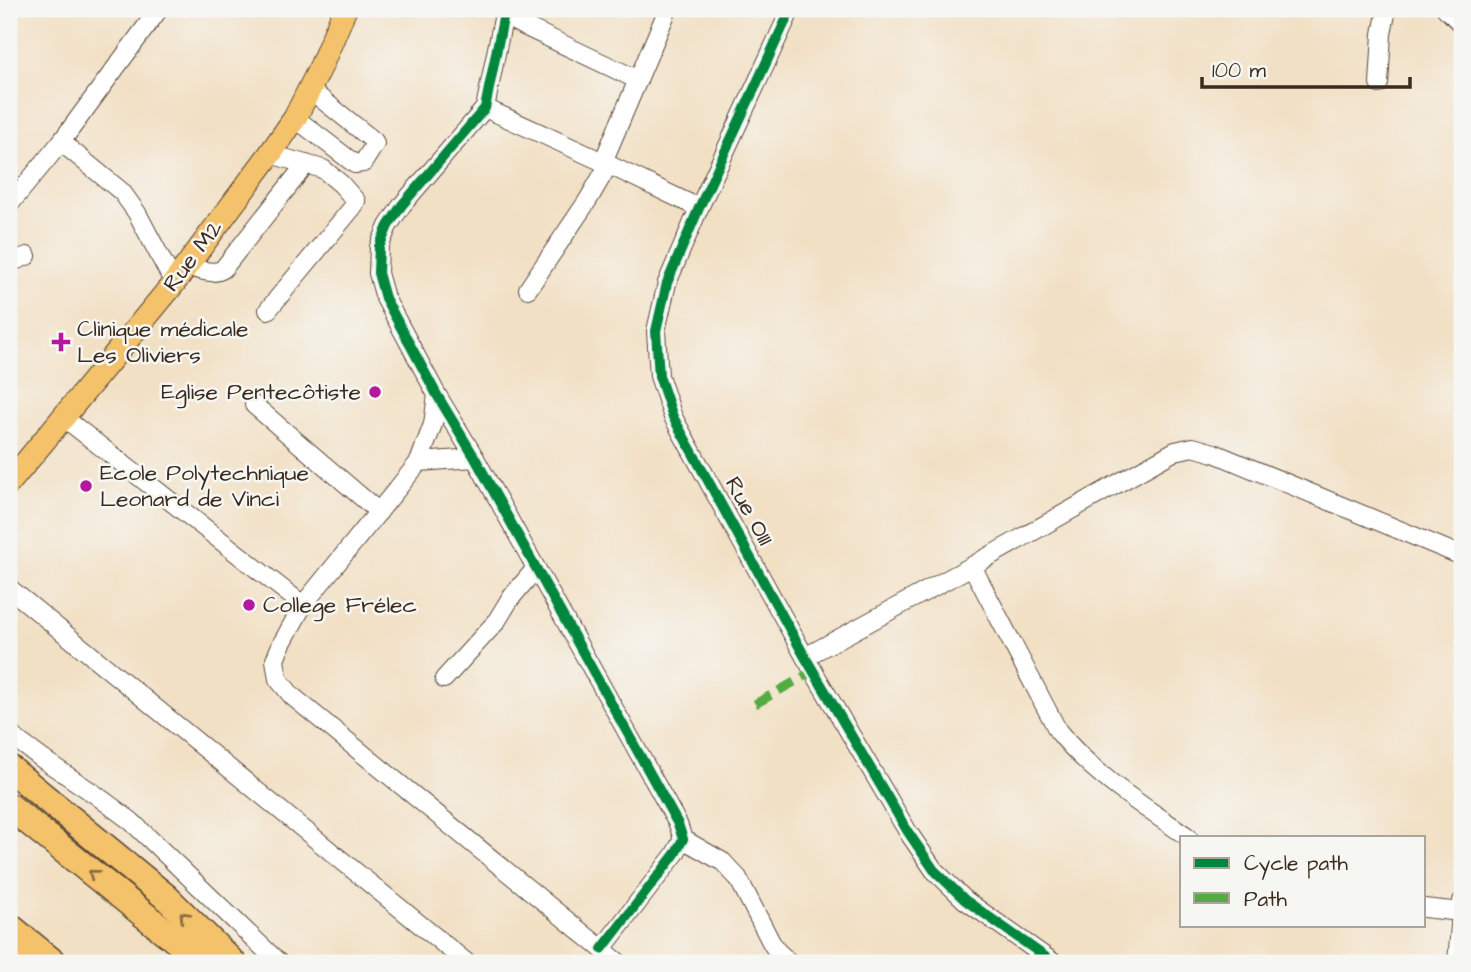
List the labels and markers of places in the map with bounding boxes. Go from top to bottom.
place label: Clinique médicale Les Oliviers [77,313,248,371]
marker: Clinique médicale Les Oliviers [51,332,71,352]
place label: Eglise Pentecôtiste [161,376,361,409]
marker: Eglise Pentecôtiste [367,384,383,400]
place label: Ecole Polytechnique Leonard de Vinci [100,457,309,515]
marker: Ecole Polytechnique Leonard de Vinci [78,478,94,494]
place label: College Frélec [263,589,417,622]
marker: College Frélec [241,597,257,613]

